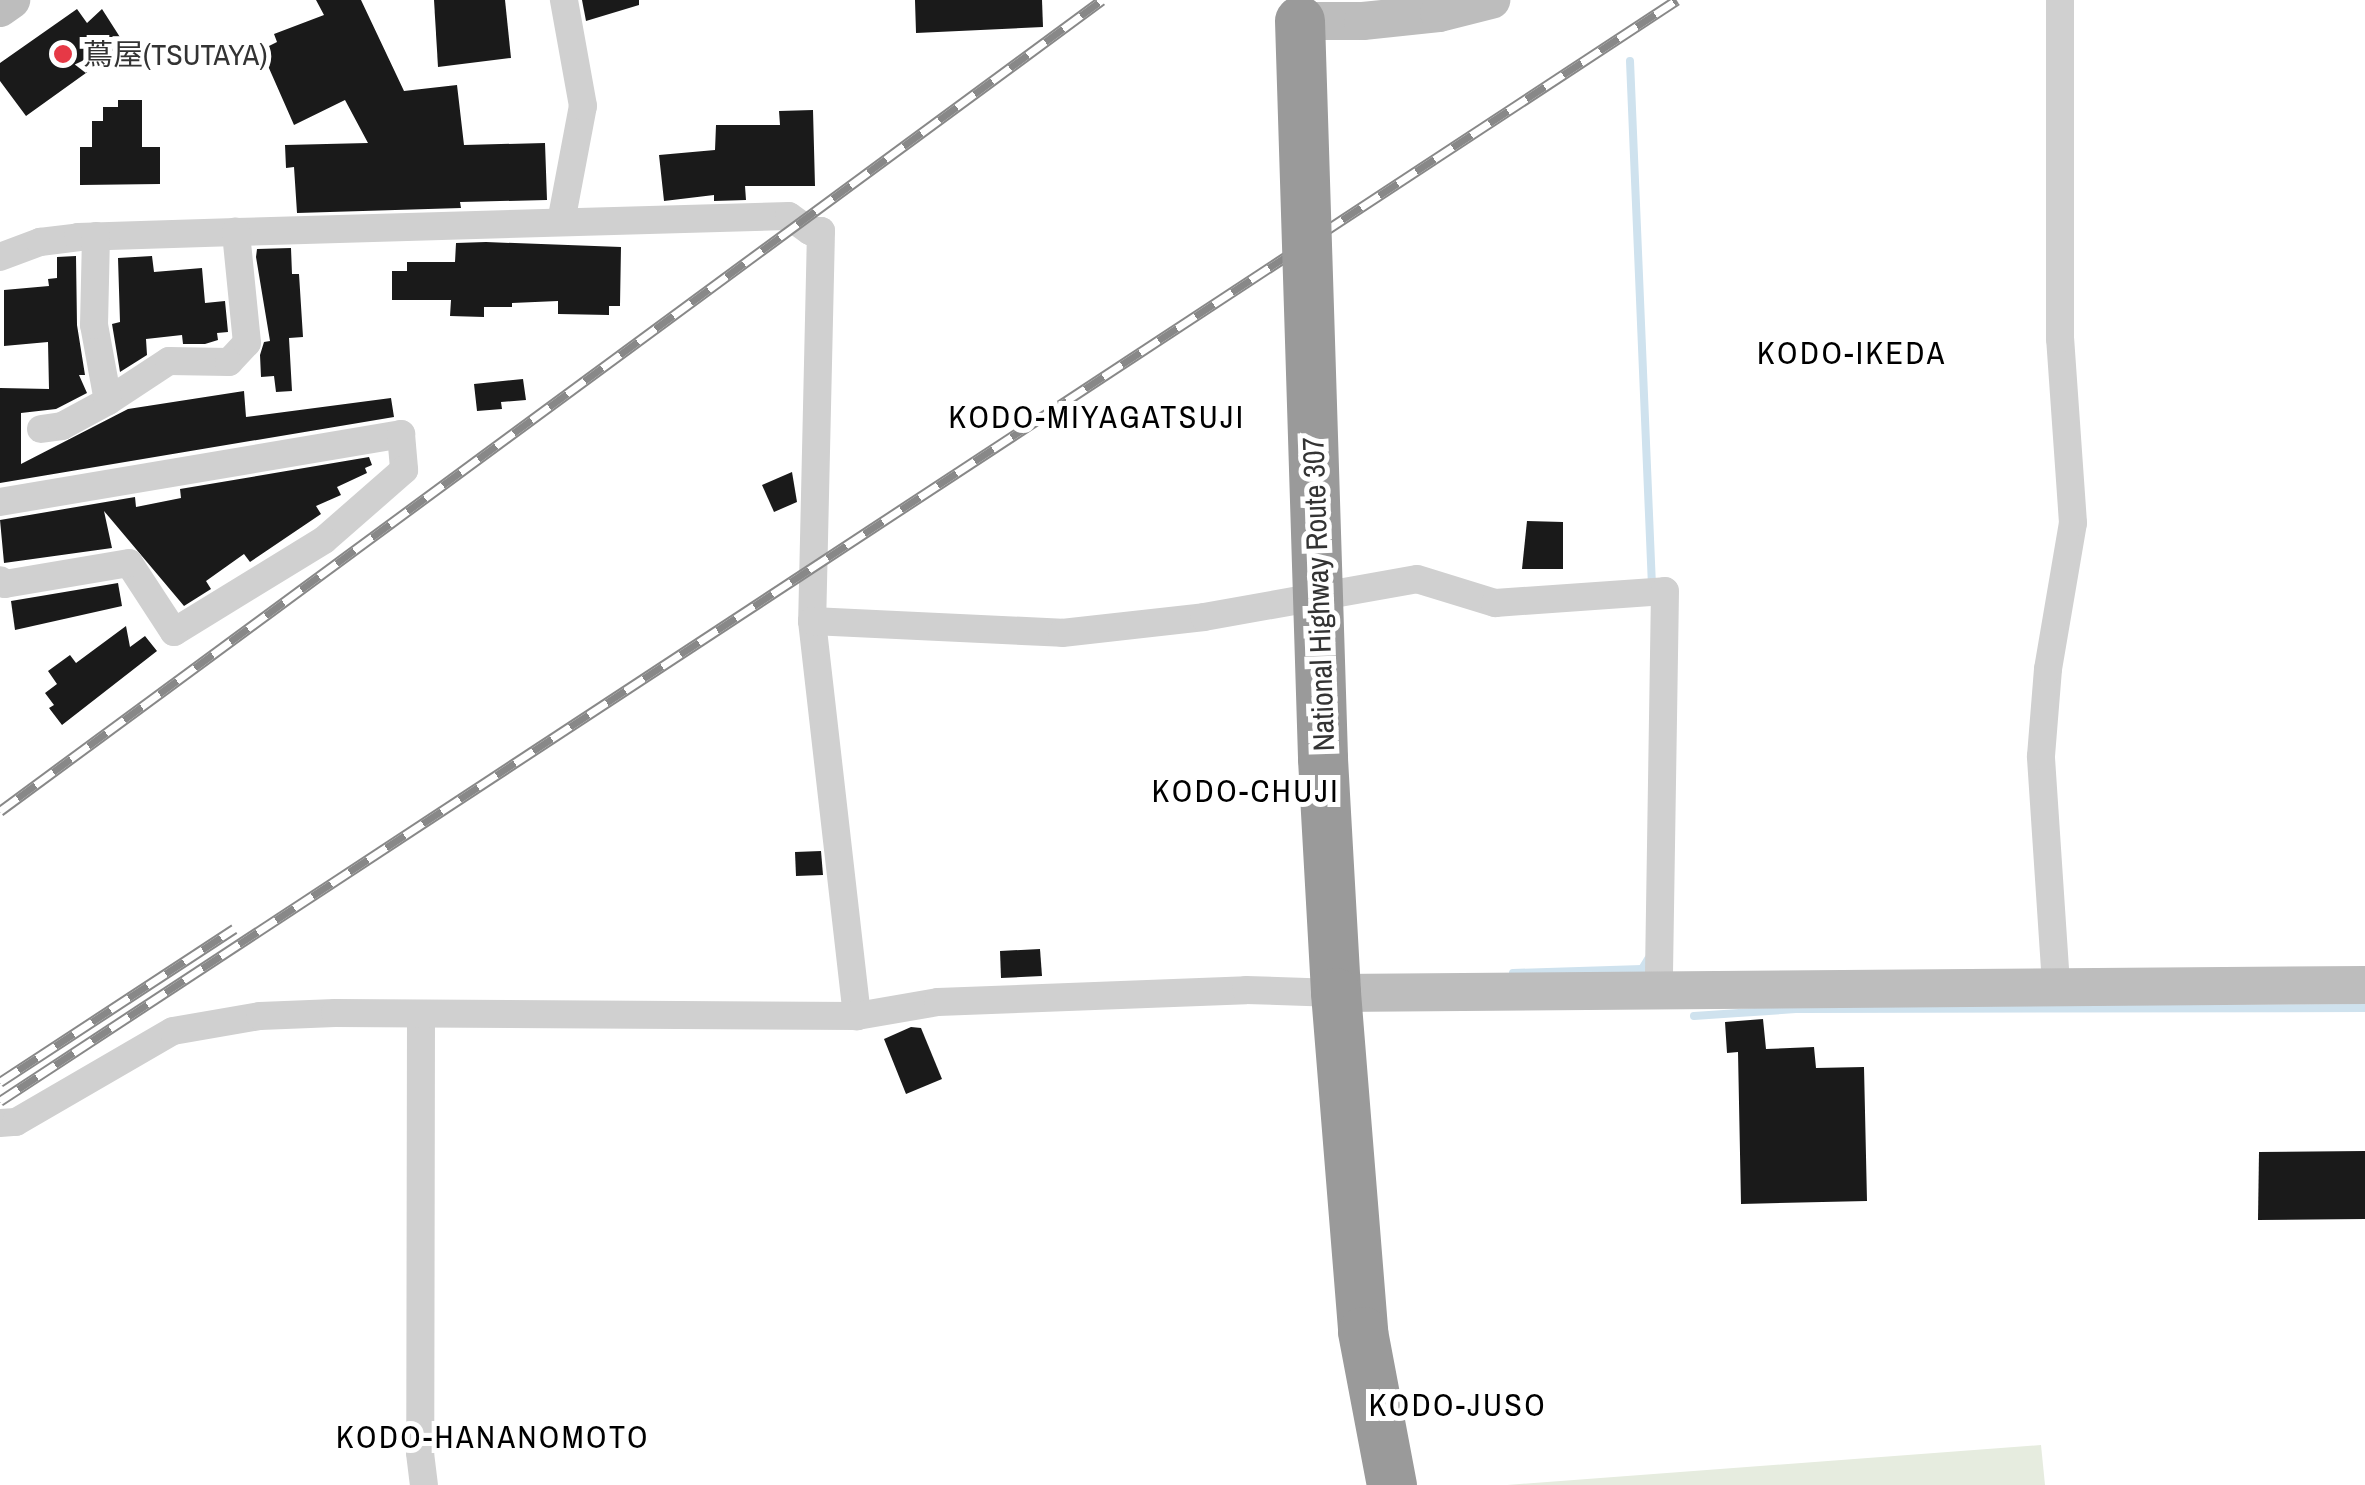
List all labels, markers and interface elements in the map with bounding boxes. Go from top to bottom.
place label: 蔦屋(TSUTAYA) [83,36,267,72]
marker: 蔦屋(TSUTAYA) [52,43,74,65]
district label: KODO-IKEDA [1757,334,1947,372]
district label: KODO-MIYAGATSUJI [948,398,1246,436]
street label: National Highway Route 307 [1295,436,1341,752]
district label: KODO-CHUJI [1152,772,1340,810]
district label: KODO-JUSO [1369,1386,1547,1424]
district label: KODO-HANANOMOTO [336,1418,650,1456]

